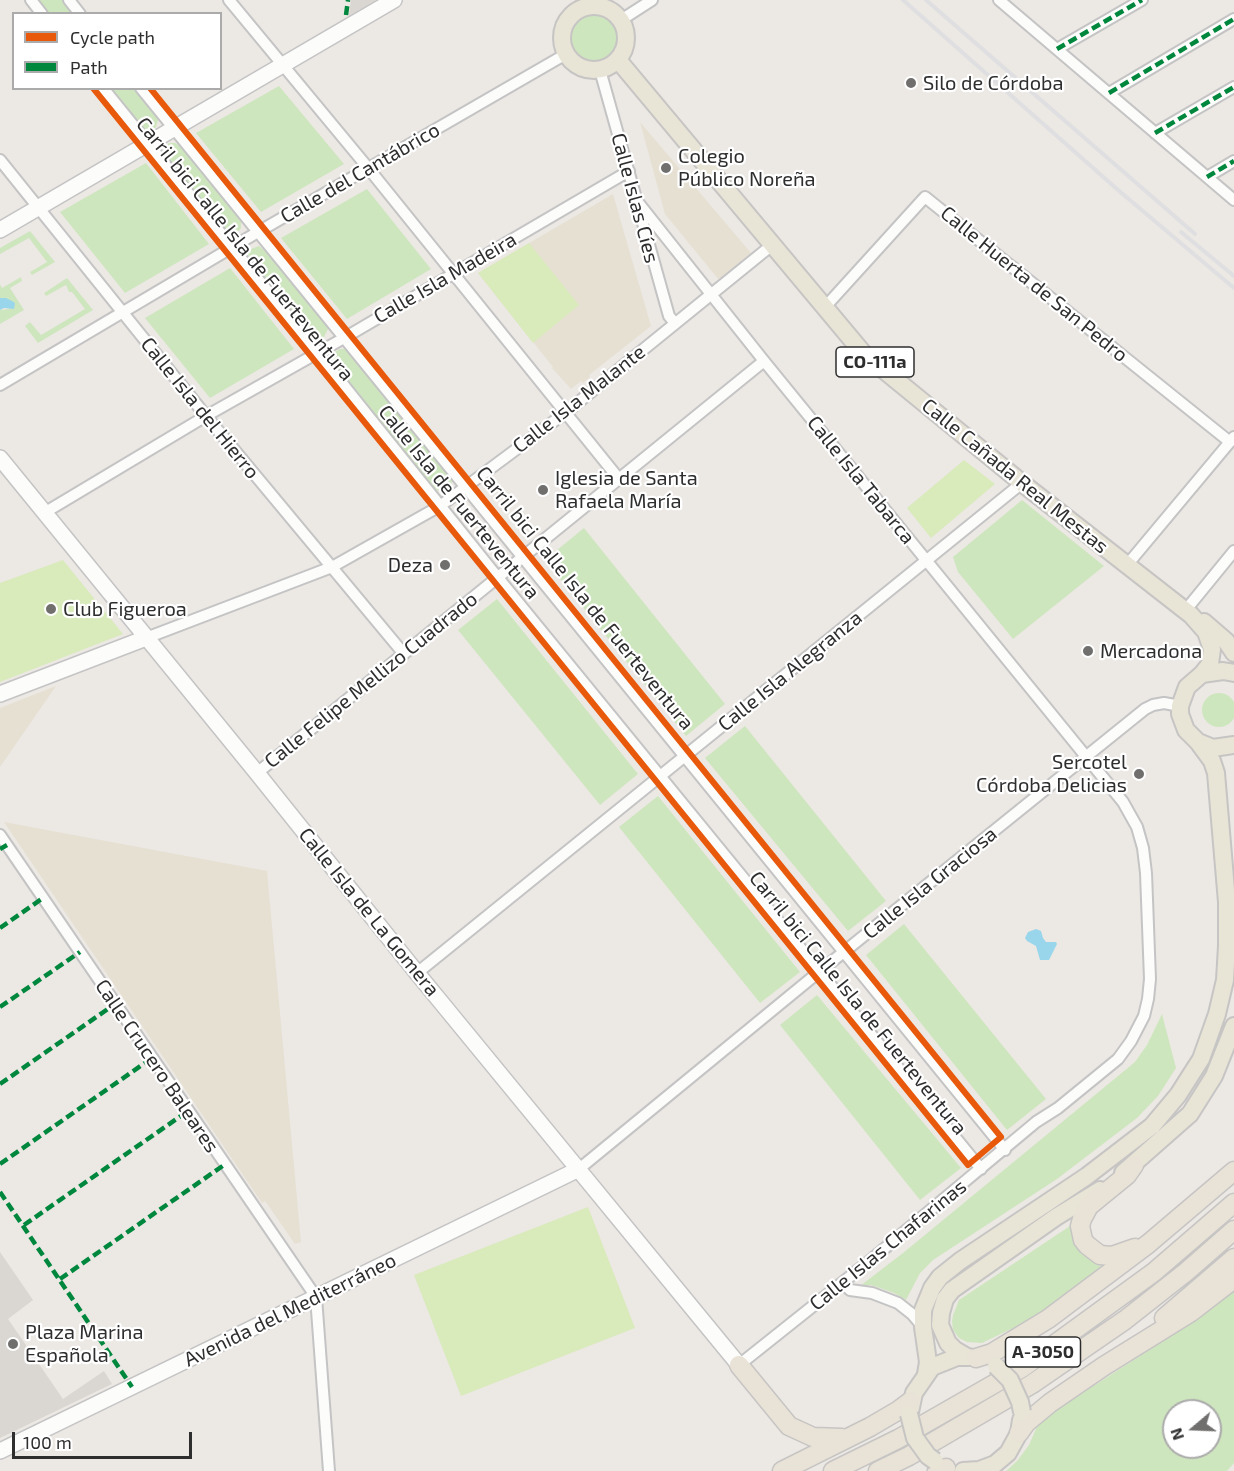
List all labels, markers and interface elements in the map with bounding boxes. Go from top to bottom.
legend [12,12,222,90]
text: Cycle path [70,26,155,48]
text: Path [70,56,108,78]
place label: Silo de Córdoba [923,71,1063,95]
marker: Silo de Córdoba [904,76,918,90]
street label: Carril bici Calle Isla de Fuerteventura [131,112,359,386]
street label: Calle del Cantábrico [276,118,444,228]
street label: Calle Islas Cíes [606,130,664,266]
place label: Colegio Público Noreña [678,144,815,191]
marker: Colegio Público Noreña [659,161,673,175]
street label: Calle Huerta de San Pedro [936,201,1132,367]
street label: Calle Isla Madeira [369,227,521,329]
street label: Calle Isla del Hierro [136,332,264,484]
street label: Calle Isla Malante [508,340,650,458]
road number: CO-111a [836,347,914,377]
street label: Calle Cañada Real Mestas [917,393,1113,559]
street label: Calle Isla de Fuerteventura [373,400,545,604]
street label: Calle Isla Tabarca [802,411,920,549]
street label: Carril bici Calle Isla de Fuerteventura [471,461,699,735]
place label: Iglesia de Santa Rafaela María [555,466,698,513]
marker: Iglesia de Santa Rafaela María [536,483,550,497]
place label: Deza [388,553,433,577]
marker: Deza [438,558,452,572]
street label: Calle Felipe Mellizo Cuadrado [260,587,482,773]
place label: Club Figueroa [63,597,187,621]
marker: Club Figueroa [44,602,58,616]
street label: Calle Isla Alegranza [713,606,867,736]
place label: Mercadona [1100,639,1202,663]
marker: Mercadona [1081,644,1095,658]
place label: Sercotel Córdoba Delicias [976,750,1127,797]
marker: Sercotel Córdoba Delicias [1132,767,1146,781]
street label: Calle Isla Graciosa [858,822,1002,944]
street label: Calle Isla de La Gomera [294,823,444,1001]
street label: Carril bici Calle Isla de Fuerteventura [744,866,972,1140]
street label: Calle Crucero Baleares [90,975,224,1157]
street label: Calle Islas Chafarinas [805,1174,971,1316]
street label: Avenida del Mediterráneo [180,1248,400,1372]
place label: Plaza Marina Española [25,1320,143,1367]
marker: Plaza Marina Española [6,1337,20,1351]
road number: A-3050 [1006,1337,1080,1367]
north arrow [1162,1399,1222,1459]
scale bar [15,1420,195,1458]
text: N [1166,1426,1187,1443]
text: 100 m [23,1431,72,1453]

